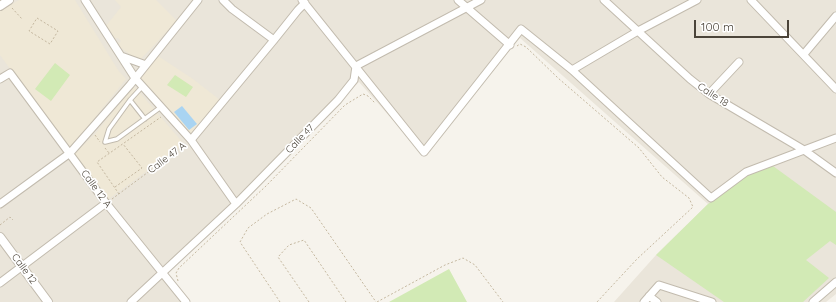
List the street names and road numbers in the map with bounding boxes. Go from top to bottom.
street label: Calle 18 [695,81,731,109]
street label: Calle 47 [283,122,317,156]
street label: Calle 47 A [146,140,188,176]
street label: Calle 12 A [78,168,114,210]
street label: Calle 12 [9,251,39,287]

